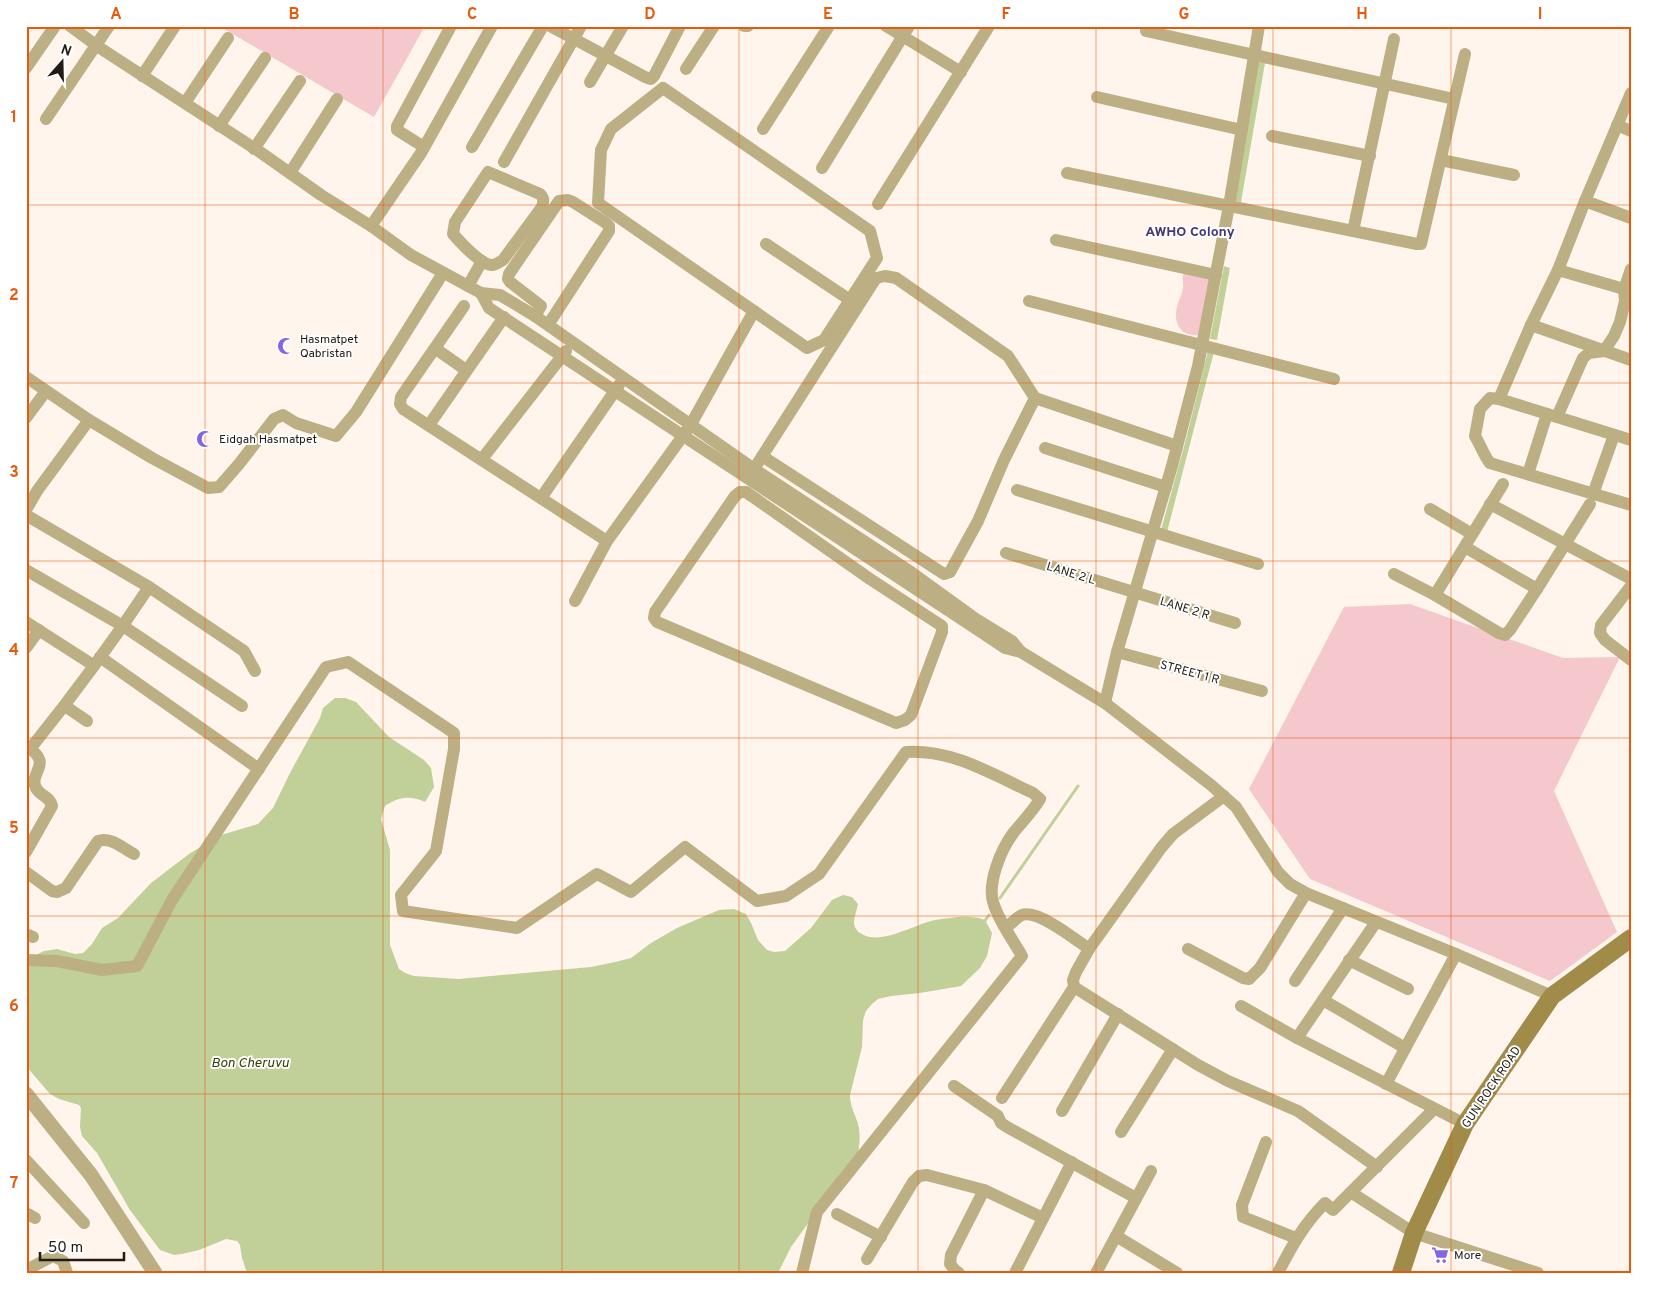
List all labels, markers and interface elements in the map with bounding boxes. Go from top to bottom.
text: A [110,5,122,25]
text: B [288,5,300,25]
text: C [467,5,477,25]
text: D [644,5,656,25]
text: E [823,5,833,25]
text: F [1001,5,1011,25]
text: G [1179,5,1189,25]
text: H [1356,5,1368,25]
text: I [1538,5,1542,25]
north arrow [38,38,88,88]
text: N [58,41,74,61]
text: 1 [11,108,17,128]
district label: AWHO Colony [1145,224,1235,241]
text: 2 [9,286,19,306]
place label: Hasmatpet Qabristan [300,332,358,362]
mosque icon: Hasmatpet Qabristan [276,336,296,356]
mosque icon: Eidgah Hasmatpet [195,429,215,449]
place label: Eidgah Hasmatpet [219,432,317,448]
text: 3 [9,463,19,483]
street label: LANE 2 L [1044,559,1097,589]
street label: LANE 2 R [1158,594,1212,624]
text: 4 [9,641,19,661]
street label: STREET 1 R [1158,657,1221,689]
text: 5 [9,819,19,839]
text: 6 [9,997,19,1017]
street label: GUN ROCK ROAD [1459,1044,1525,1132]
water label: Bon Cheruvu [211,1055,289,1072]
text: 7 [10,1174,18,1194]
scale bar [40,1229,124,1261]
text: 50 m [48,1239,83,1258]
supermarket icon: More [1430,1245,1450,1265]
place label: More [1454,1248,1481,1264]

